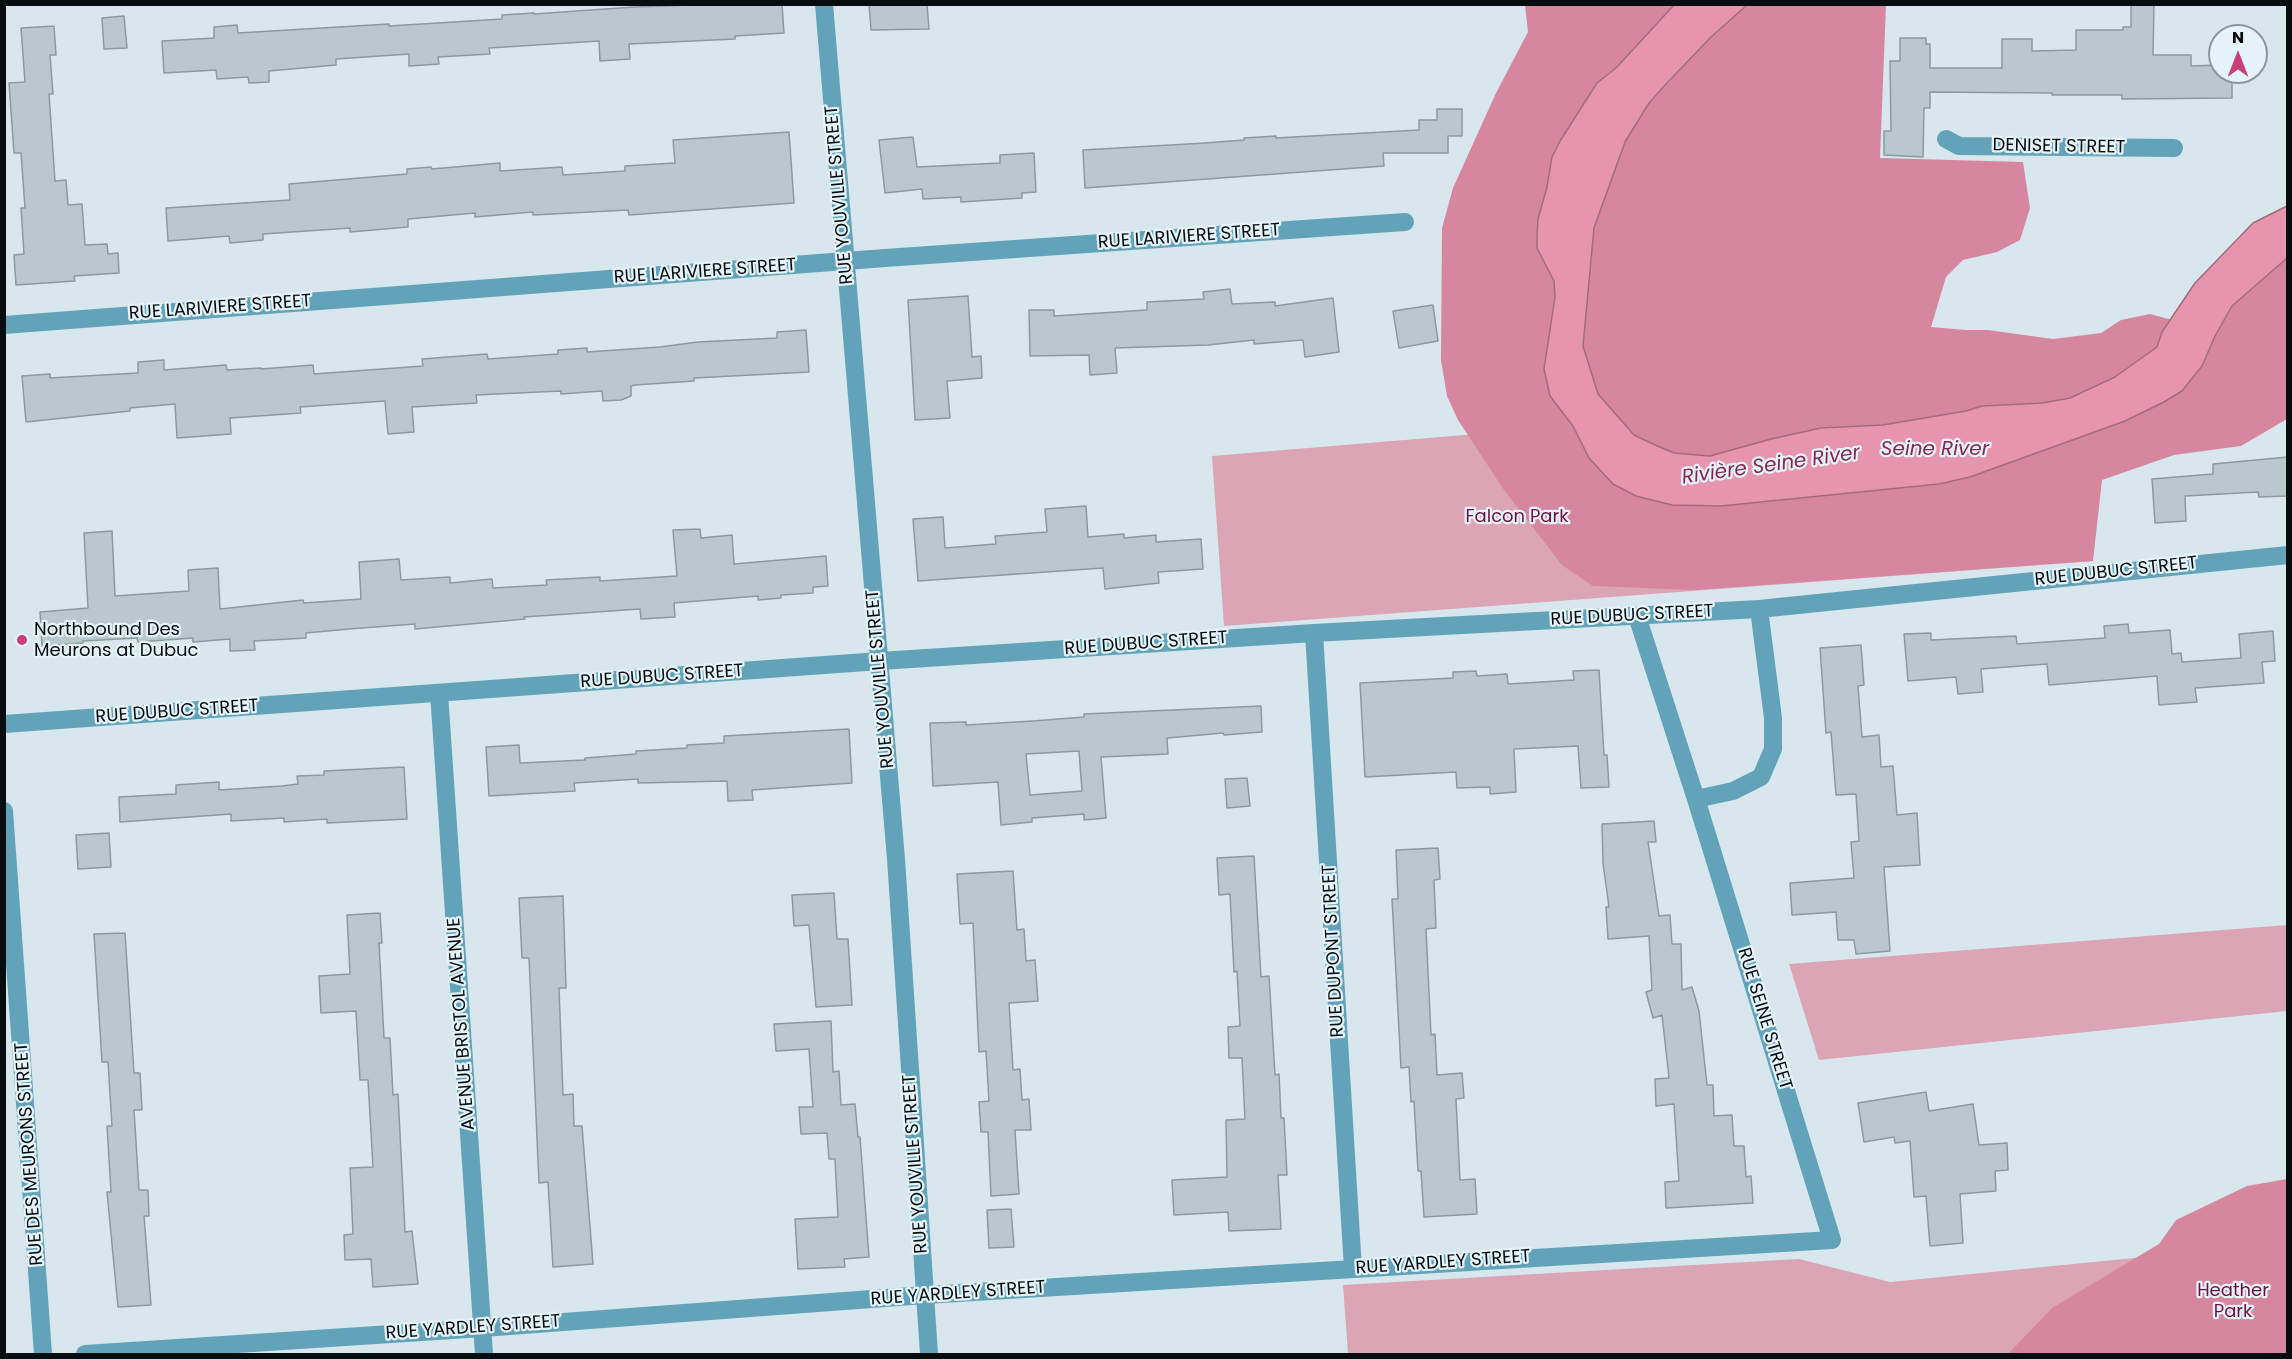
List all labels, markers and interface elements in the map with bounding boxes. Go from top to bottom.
north arrow [2208,24,2268,84]
text: N [2232,26,2244,49]
street label: RUE YOUVILLE STREET [821,105,859,285]
street label: DENISET STREET [1992,135,2126,159]
street label: RUE LARIVIERE STREET [1097,220,1281,254]
street label: RUE LARIVIERE STREET [613,255,797,289]
street label: RUE LARIVIERE STREET [128,291,312,325]
water label: Seine River [1881,438,1989,462]
water label: Rivière Seine River [1680,442,1862,490]
park label: Falcon Park [1465,506,1569,528]
street label: RUE DUBUC STREET [2034,553,2198,591]
street label: RUE YOUVILLE STREET [862,589,900,769]
street label: RUE DUBUC STREET [1550,601,1714,631]
place label: Northbound Des Meurons at Dubuc [34,619,199,662]
street label: RUE DUBUC STREET [1064,628,1228,660]
marker: Northbound Des Meurons at Dubuc [15,633,29,647]
street label: RUE DUBUC STREET [580,661,744,693]
street label: RUE DUBUC STREET [95,696,259,728]
street label: RUE DUPONT STREET [1319,864,1349,1038]
street label: AVENUE BRISTOL AVENUE [444,917,480,1131]
street label: RUE SEINE STREET [1732,945,1796,1093]
street label: RUE DES MEURONS STREET [11,1042,49,1266]
street label: RUE YOUVILLE STREET [899,1074,933,1254]
street label: RUE YARDLEY STREET [1355,1246,1531,1280]
street label: RUE YARDLEY STREET [870,1277,1046,1311]
park label: Heather Park [2197,1280,2269,1322]
street label: RUE YARDLEY STREET [385,1311,561,1345]

